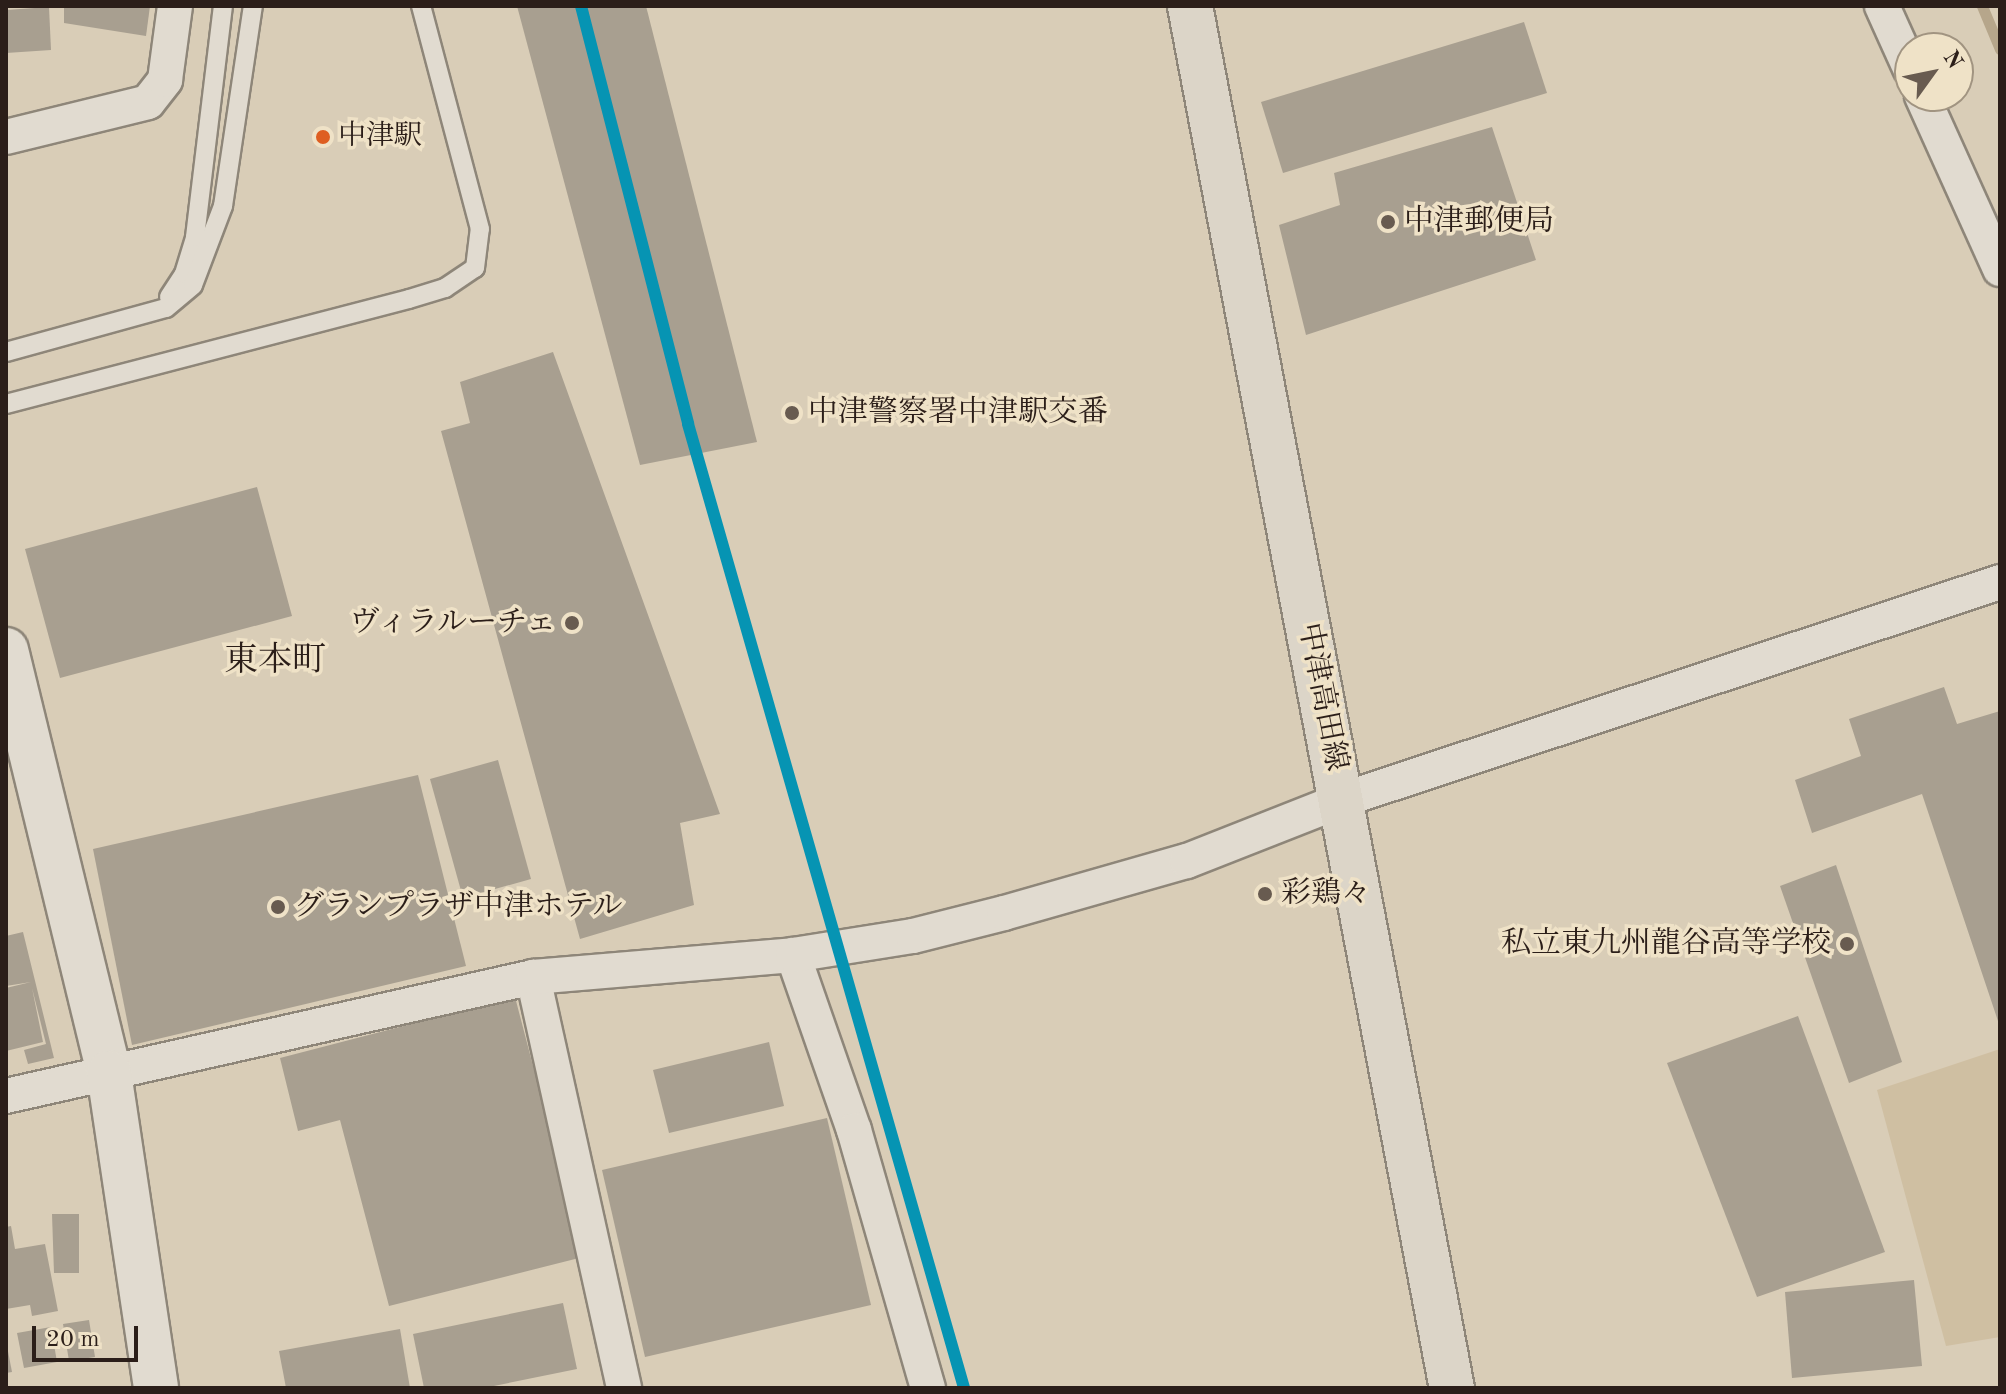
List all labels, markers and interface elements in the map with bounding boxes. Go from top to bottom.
north arrow [1894,32,1974,112]
text: N [1939,47,1966,73]
place label: 中津駅 [338,120,422,154]
marker: 中津駅 [315,129,331,145]
place label: 中津郵便局 [1404,204,1554,240]
marker: 中津郵便局 [1379,213,1397,231]
place label: 中津警察署中津駅交番 [808,395,1108,431]
marker: 中津警察署中津駅交番 [783,404,801,422]
place label: ヴィラルーチェ [346,605,556,641]
marker: ヴィラルーチェ [563,614,581,632]
street label: 中津高田線 [1290,620,1354,774]
district label: 東本町 [224,642,326,682]
place label: 彩鶏々 [1281,876,1371,912]
marker: 彩鶏々 [1256,885,1274,903]
place label: グランプラザ中津ホテル [294,889,624,925]
marker: グランプラザ中津ホテル [269,898,287,916]
place label: 私立東九州龍谷高等学校 [1501,926,1831,962]
marker: 私立東九州龍谷高等学校 [1838,935,1856,953]
scale bar [36,1310,142,1360]
text: 20 m [46,1328,100,1352]

